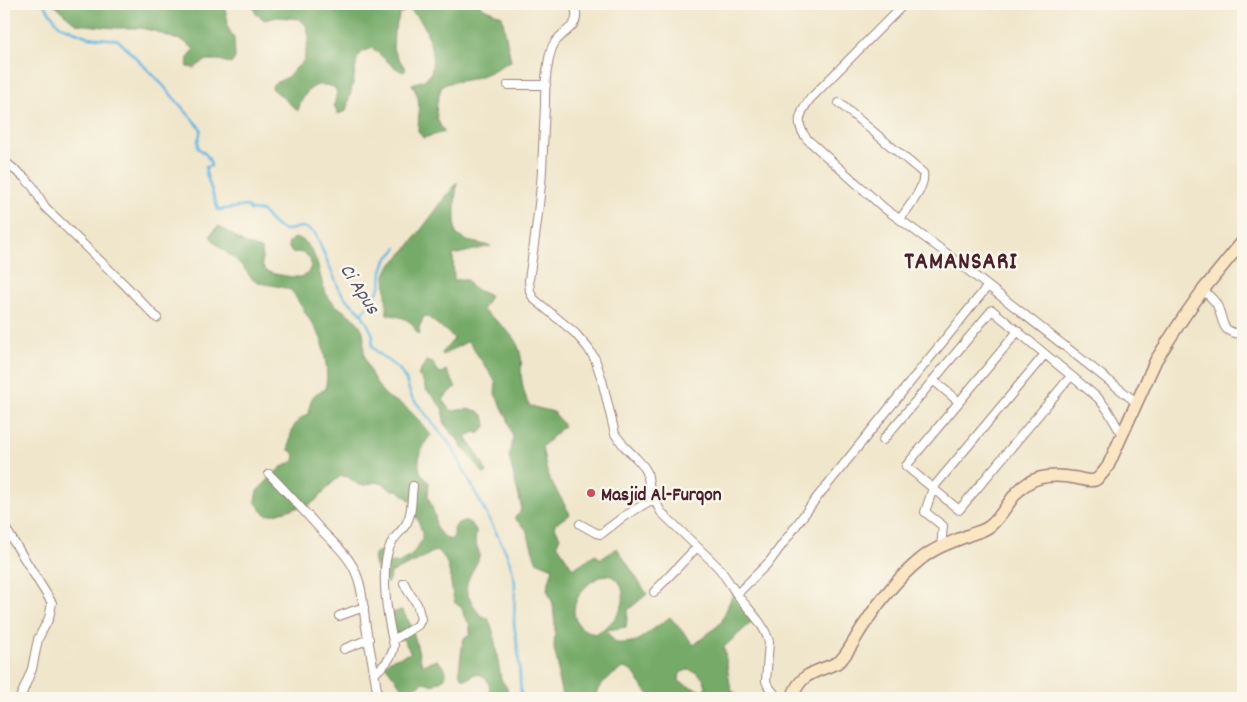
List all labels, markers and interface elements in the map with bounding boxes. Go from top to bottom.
district label: TAMANSARI [904,246,1018,280]
water label: Ci Apus [332,259,386,321]
place label: Masjid Al-Furqon [601,483,722,510]
marker: Masjid Al-Furqon [585,487,597,499]

